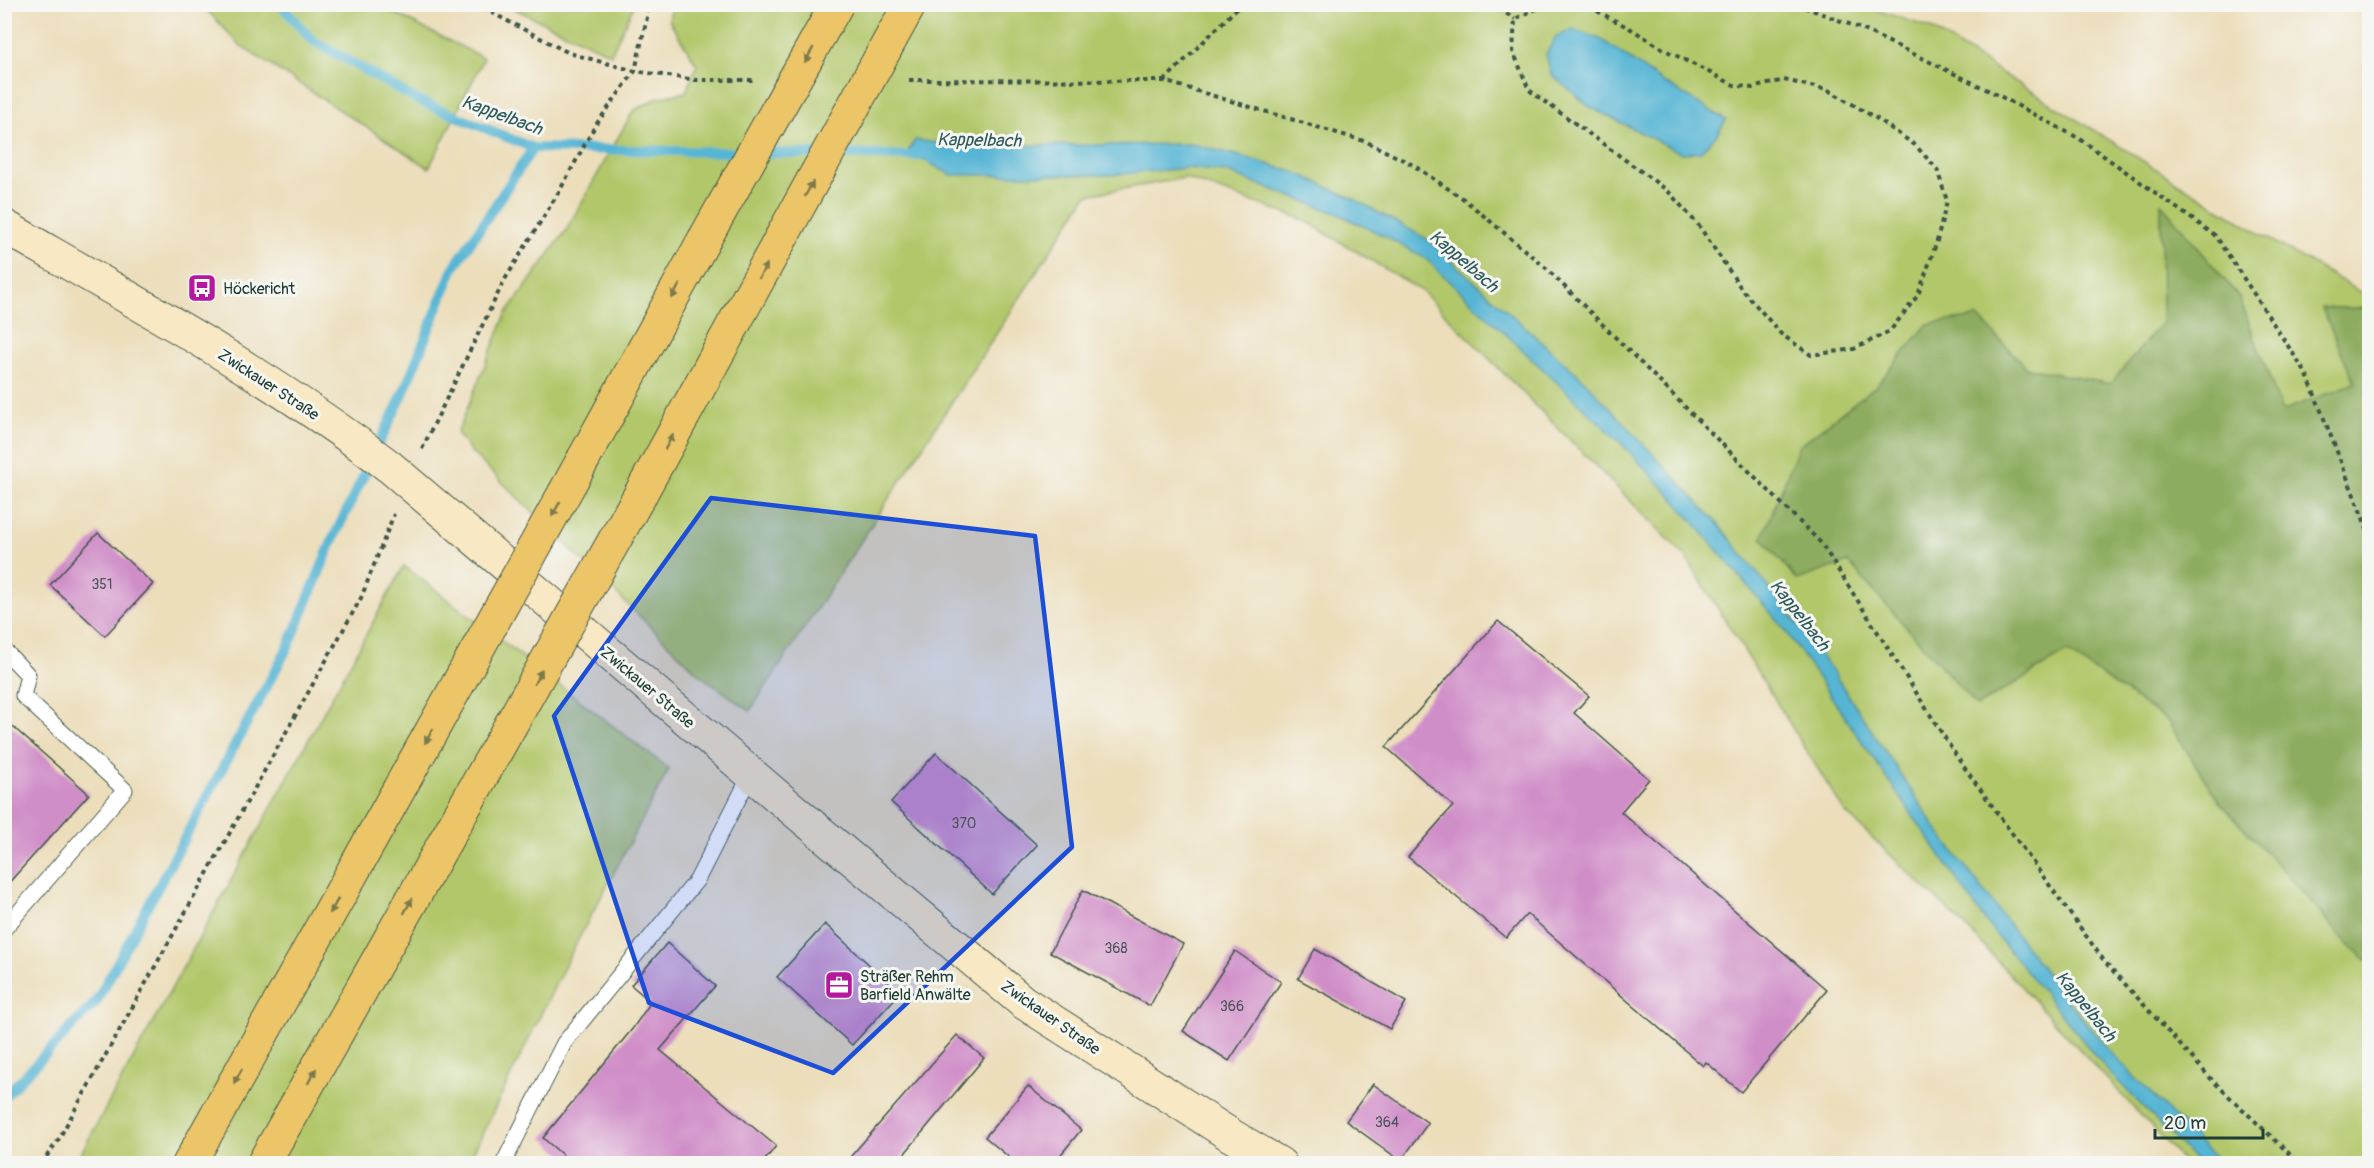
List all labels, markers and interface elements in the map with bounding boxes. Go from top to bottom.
one-way arrow [804,47,814,64]
water label: Kappelbach [458,90,547,141]
water label: Kappelbach [937,128,1023,153]
one-way arrow [803,181,814,197]
water label: Kappelbach [1424,225,1504,299]
one-way arrow [758,262,768,279]
bus stop icon: Höckericht [186,272,218,304]
place label: Höckericht [223,279,296,299]
one-way arrow [671,283,681,300]
street label: Zwickauer Straße [214,345,323,425]
one-way arrow [664,433,674,450]
one-way arrow [551,501,561,518]
water label: Kappelbach [1765,575,1836,657]
house number: 351 [92,576,112,593]
street label: Zwickauer Straße [596,643,699,733]
one-way arrow [533,668,543,685]
one-way arrow [424,727,434,744]
house number: 370 [952,815,976,832]
one-way arrow [329,897,339,914]
one-way arrow [403,898,414,914]
house number: 368 [1104,940,1128,957]
water label: Kappelbach [2050,966,2122,1047]
place label: Sträßer Rehm Barfield Anwälte [860,967,971,1005]
office icon: Sträßer Rehm Barfield Anwälte [823,969,855,1001]
street label: Zwickauer Straße [997,976,1104,1060]
house number: 366 [1220,998,1244,1015]
one-way arrow [234,1067,244,1084]
one-way arrow [307,1068,318,1084]
scale bar [2155,1102,2263,1140]
text: 20 m [2164,1112,2206,1135]
house number: 364 [1375,1114,1399,1131]

